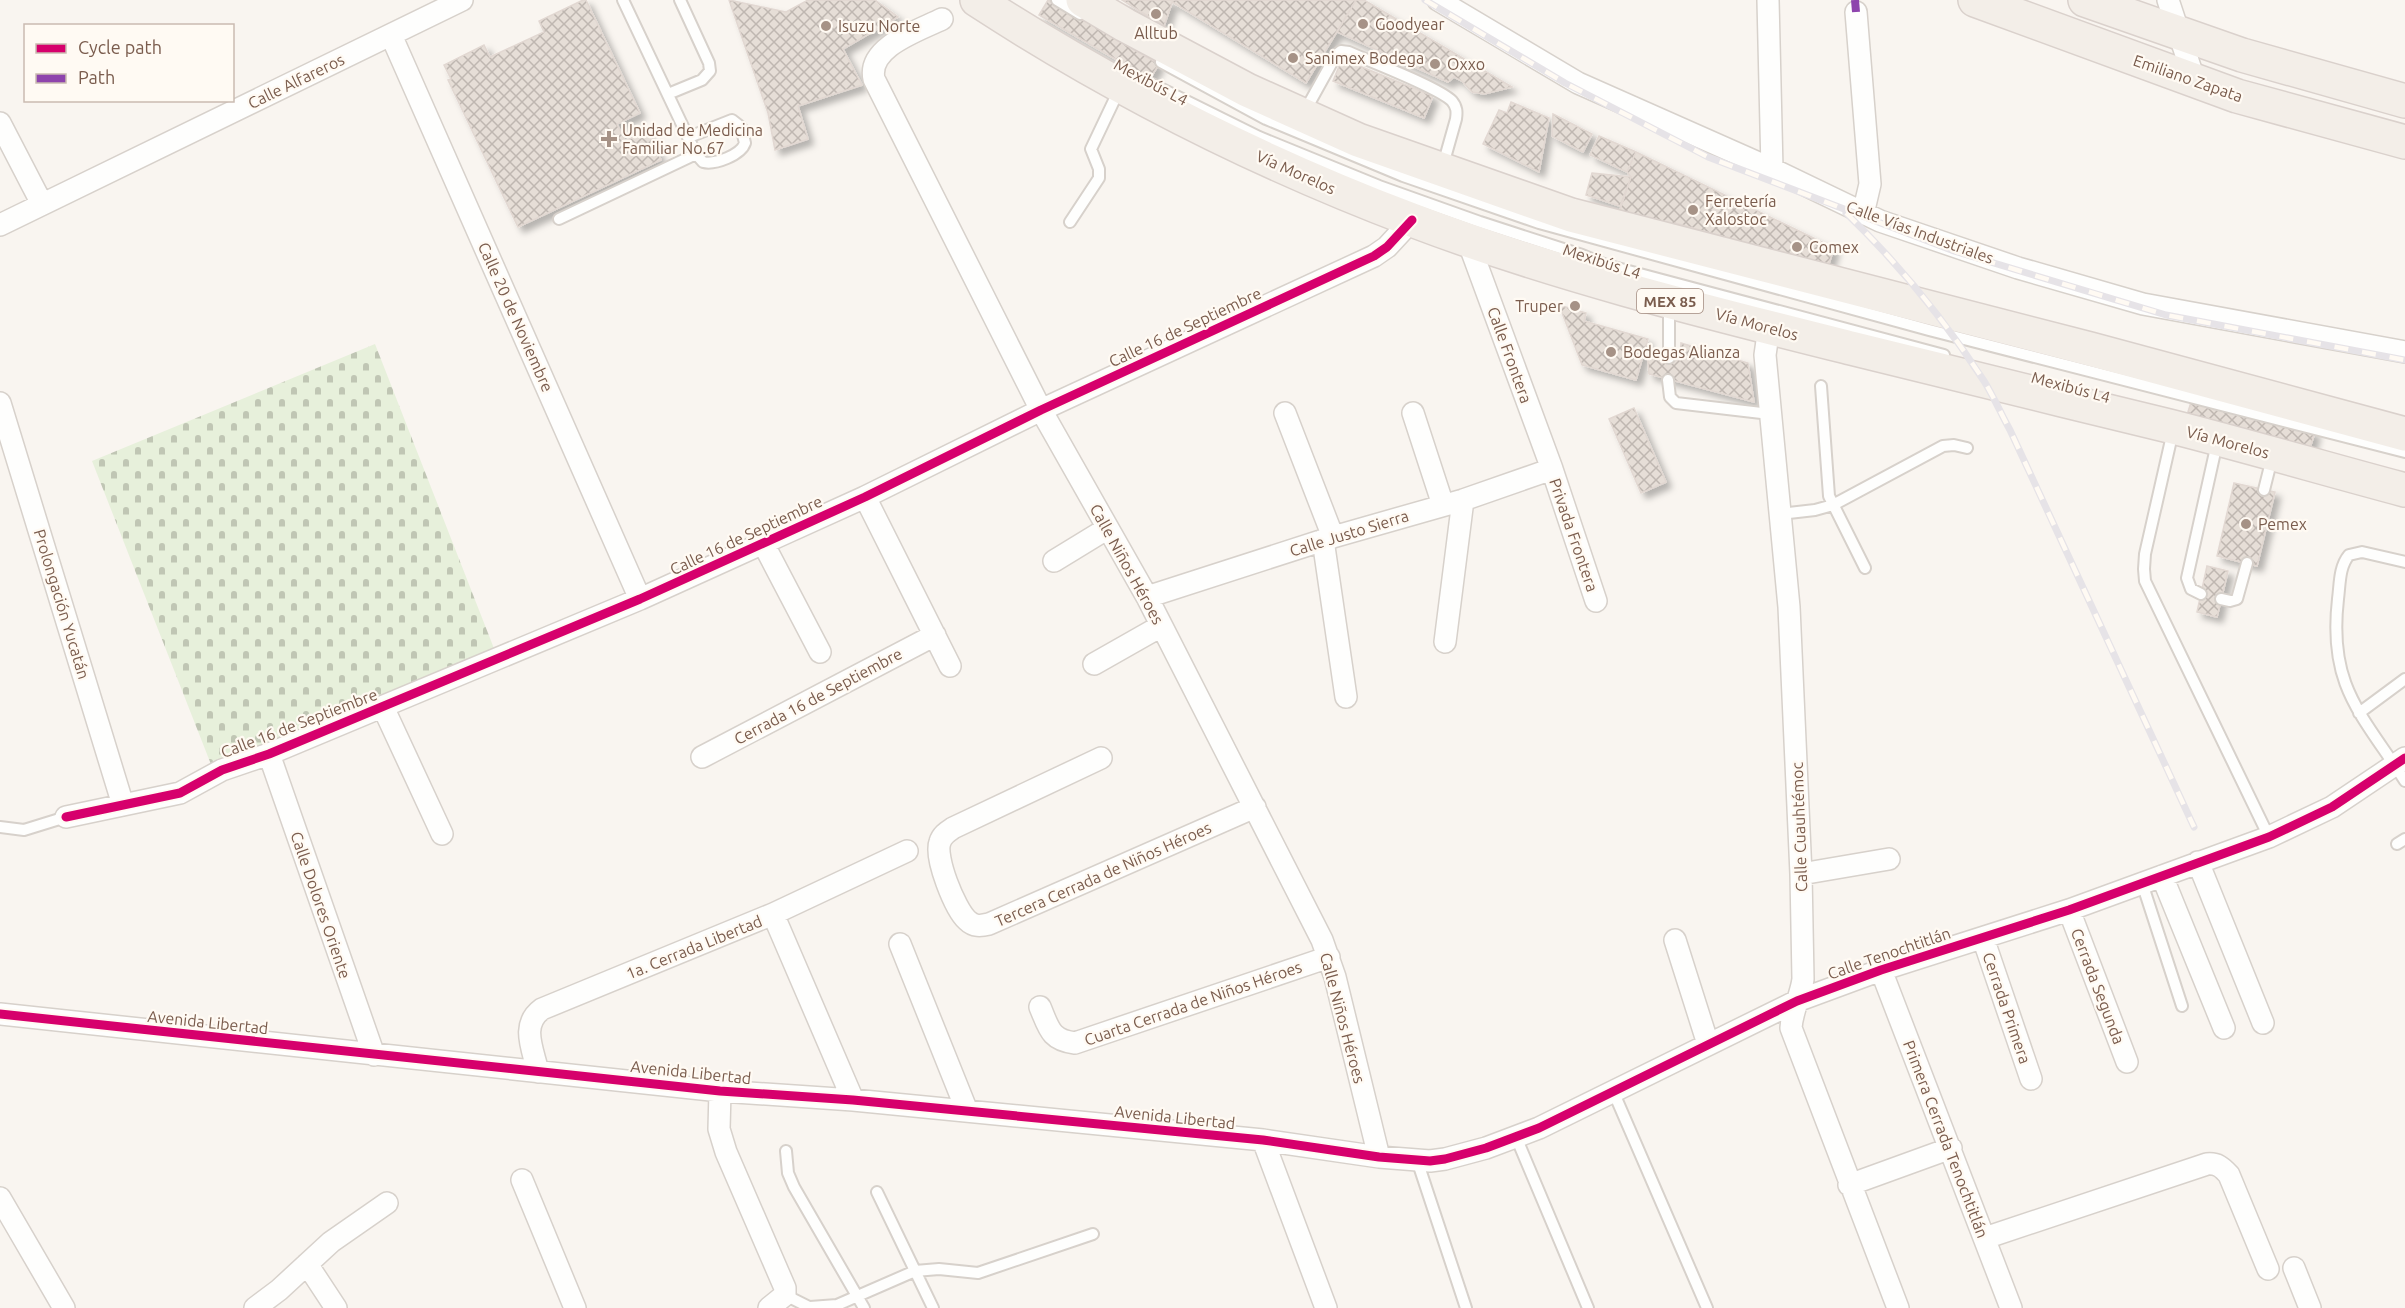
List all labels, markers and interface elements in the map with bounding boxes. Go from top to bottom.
marker: Alltub [1149,7,1163,21]
place label: Goodyear [1375,15,1445,33]
place label: Isuzu Norte [838,17,920,35]
marker: Goodyear [1356,17,1370,31]
marker: Isuzu Norte [819,19,833,33]
legend [24,24,234,102]
place label: Alltub [1134,24,1178,42]
text: Cycle path [78,37,162,57]
place label: Sanimex Bodega [1305,49,1424,67]
street label: Calle Alfareros [245,50,347,112]
marker: Sanimex Bodega [1286,51,1300,65]
street label: Emiliano Zapata [2131,51,2245,105]
street label: Mexibús L4 [1111,55,1191,109]
place label: Oxxo [1447,55,1485,73]
marker: Oxxo [1428,57,1442,71]
text: Path [78,67,115,87]
place label: Unidad de Medicina Familiar No.67 [622,121,763,157]
marker: Unidad de Medicina Familiar No.67 [600,130,618,148]
street label: Vía Morelos [1253,146,1339,198]
place label: Ferretería Xalostoc [1705,192,1776,228]
street label: Calle Vías Industriales [1844,197,1996,267]
marker: Ferretería Xalostoc [1686,203,1700,217]
place label: Comex [1809,238,1859,256]
street label: Calle 20 de Noviembre [475,239,557,395]
street label: Mexibús L4 [1561,240,1643,282]
marker: Comex [1790,240,1804,254]
street label: Calle 16 de Septiembre [1106,284,1264,370]
road number: MEX 85 [1637,289,1703,313]
place label: Truper [1515,297,1563,315]
marker: Truper [1568,299,1582,313]
street label: Calle Frontera [1484,304,1536,406]
street label: Vía Morelos [1714,304,1800,344]
place label: Bodegas Alianza [1623,343,1740,361]
marker: Bodegas Alianza [1604,345,1618,359]
street label: Mexibús L4 [2030,368,2112,406]
street label: Vía Morelos [2185,422,2271,462]
street label: Privada Frontera [1546,476,1602,594]
street label: Calle 16 de Septiembre [667,492,825,578]
street label: Calle Niños Héroes [1087,501,1168,627]
street label: Calle Justo Sierra [1287,506,1411,560]
place label: Pemex [2258,515,2307,533]
marker: Pemex [2239,517,2253,531]
street label: Prolongación Yucatán [31,527,93,681]
street label: Cerrada 16 de Septiembre [731,644,905,748]
street label: Calle 16 de Septiembre [218,685,380,761]
street label: Calle Cuauhtémoc [1788,761,1810,892]
street label: Tercera Cerrada de Niños Héroes [992,818,1214,930]
street label: Calle Dolores Oriente [287,829,355,981]
street label: 1a. Cerrada Libertad [623,911,765,983]
street label: Calle Tenochtitlán [1825,923,1953,983]
street label: Cerrada Segunda [2068,926,2128,1046]
street label: Cerrada Primera [1980,950,2034,1066]
street label: Calle Niños Héroes [1317,951,1369,1085]
street label: Cuarta Cerrada de Niños Héroes [1082,957,1304,1049]
street label: Avenida Libertad [147,1007,269,1037]
street label: Primera Cerrada Tenochtitlán [1900,1038,1992,1240]
street label: Avenida Libertad [630,1057,752,1087]
street label: Avenida Libertad [1114,1102,1236,1132]

